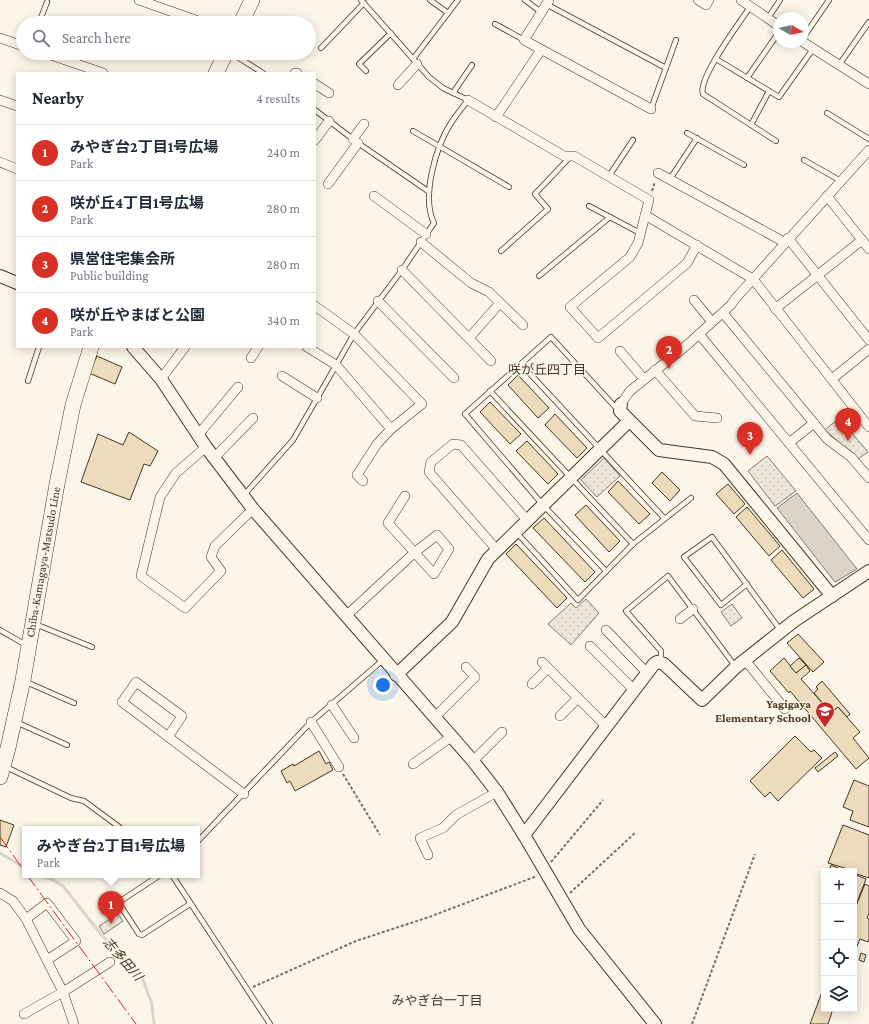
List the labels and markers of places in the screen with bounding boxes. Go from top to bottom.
pin: 2 [656,336,682,369]
pin: 4 [835,408,861,441]
pin: 3 [737,422,763,455]
place label: Yagigaya Elementary School [715,697,812,725]
school or university icon: Yagigaya Elementary School [814,700,836,728]
pin: 1 [98,891,124,924]

